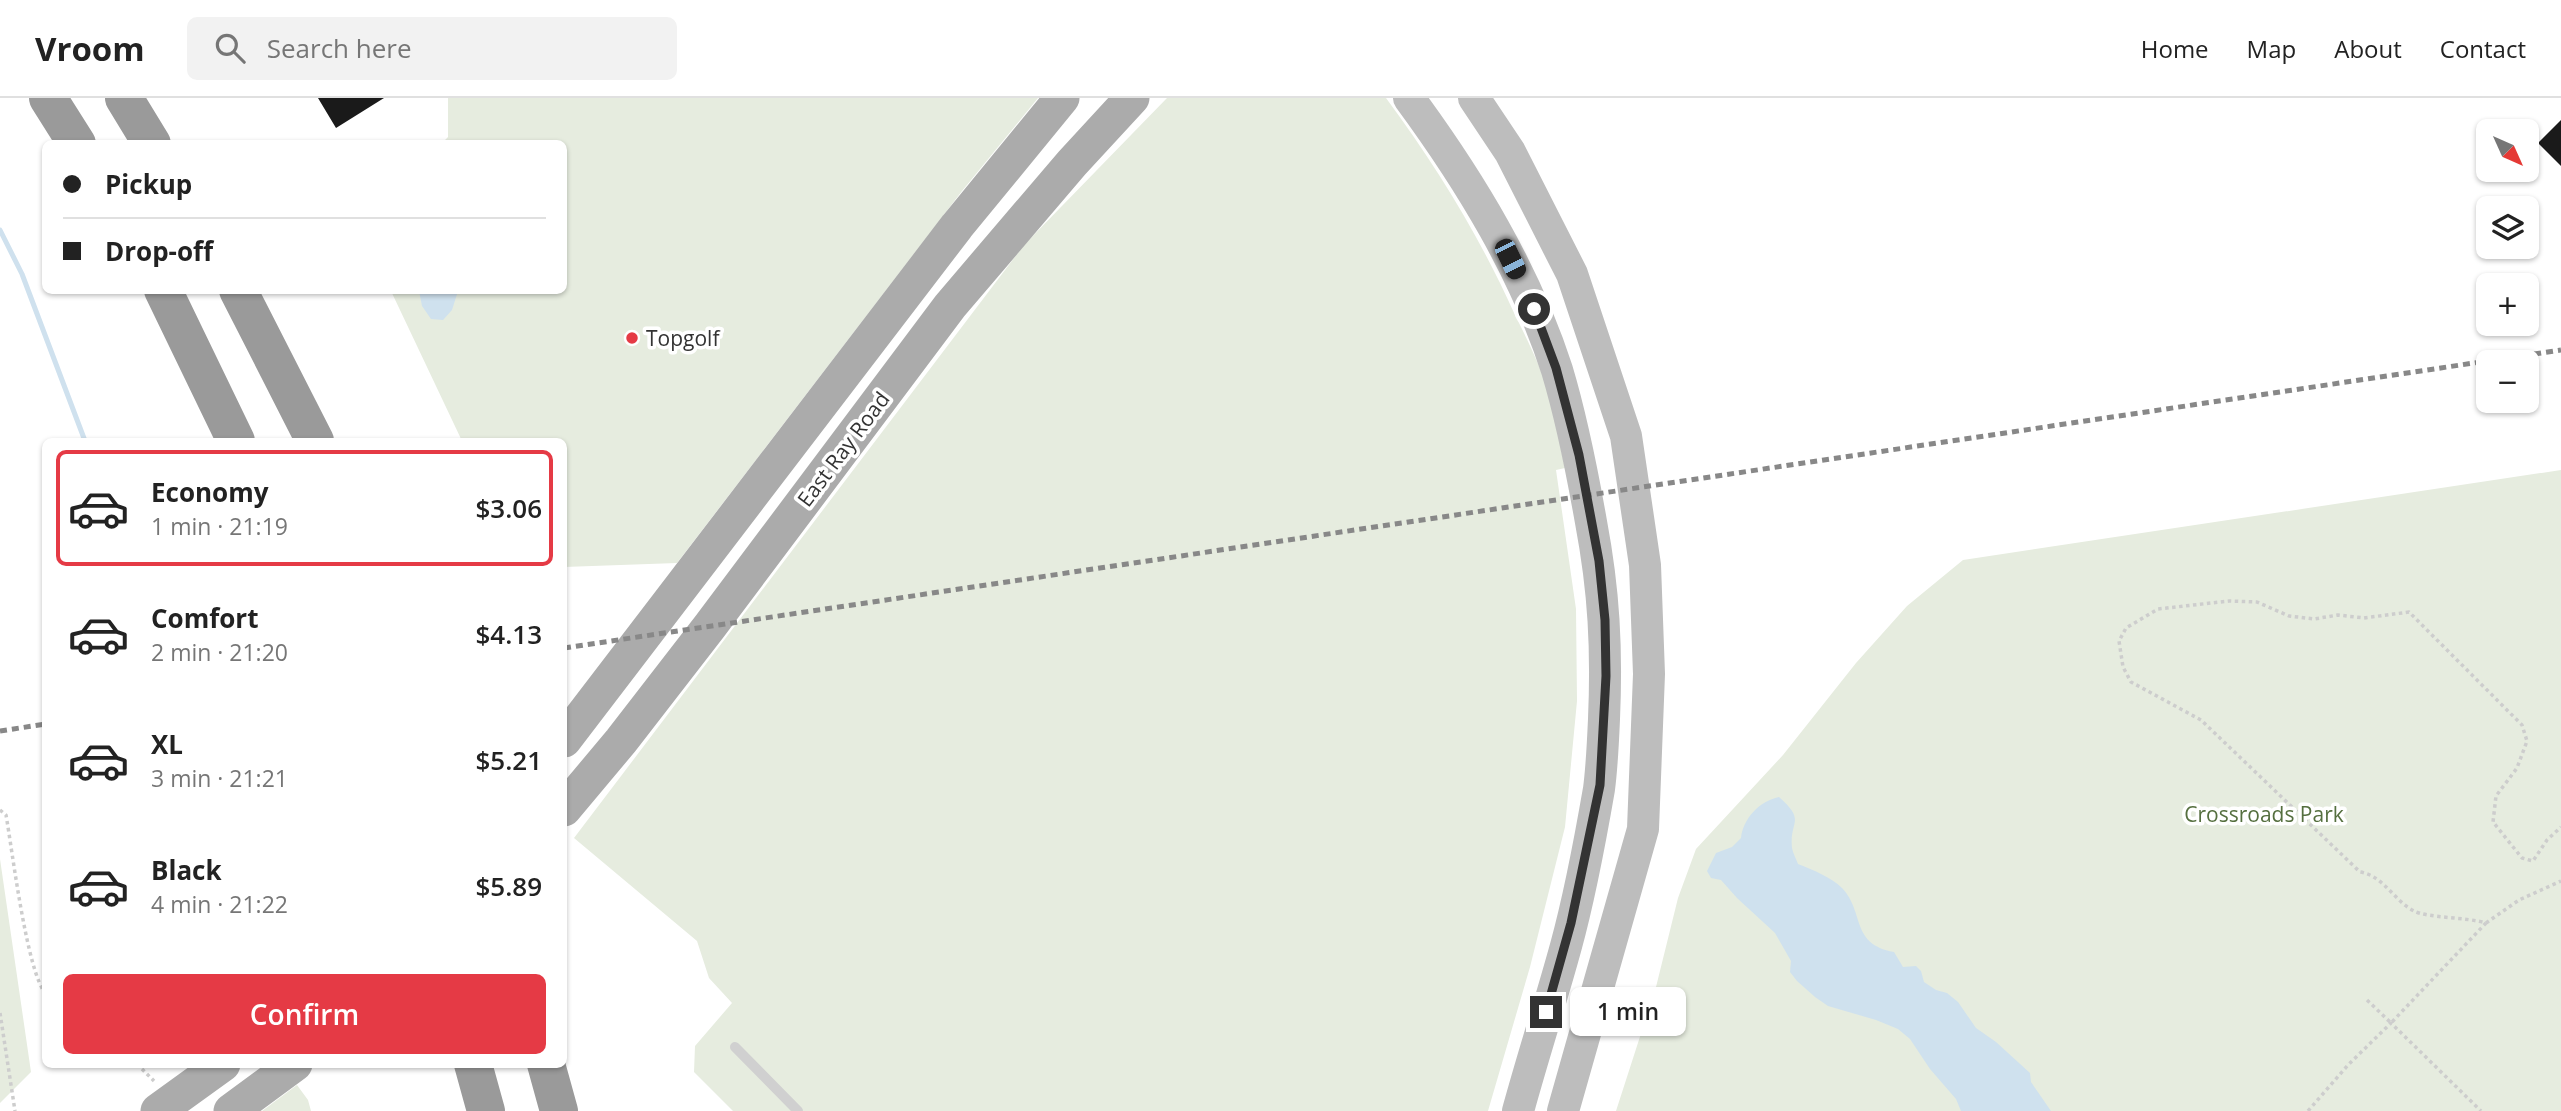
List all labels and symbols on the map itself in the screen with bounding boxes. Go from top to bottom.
north arrow [2476,119,2539,182]
car [1492,236,1529,282]
route start [1518,293,1550,325]
place label: Topgolf [646,324,721,352]
marker: Topgolf [624,330,640,346]
street label: East Ray Road [791,386,895,512]
park label: Crossroads Park [2184,800,2344,828]
callout: 1 min [1570,988,1686,1037]
route end [1530,996,1562,1028]

